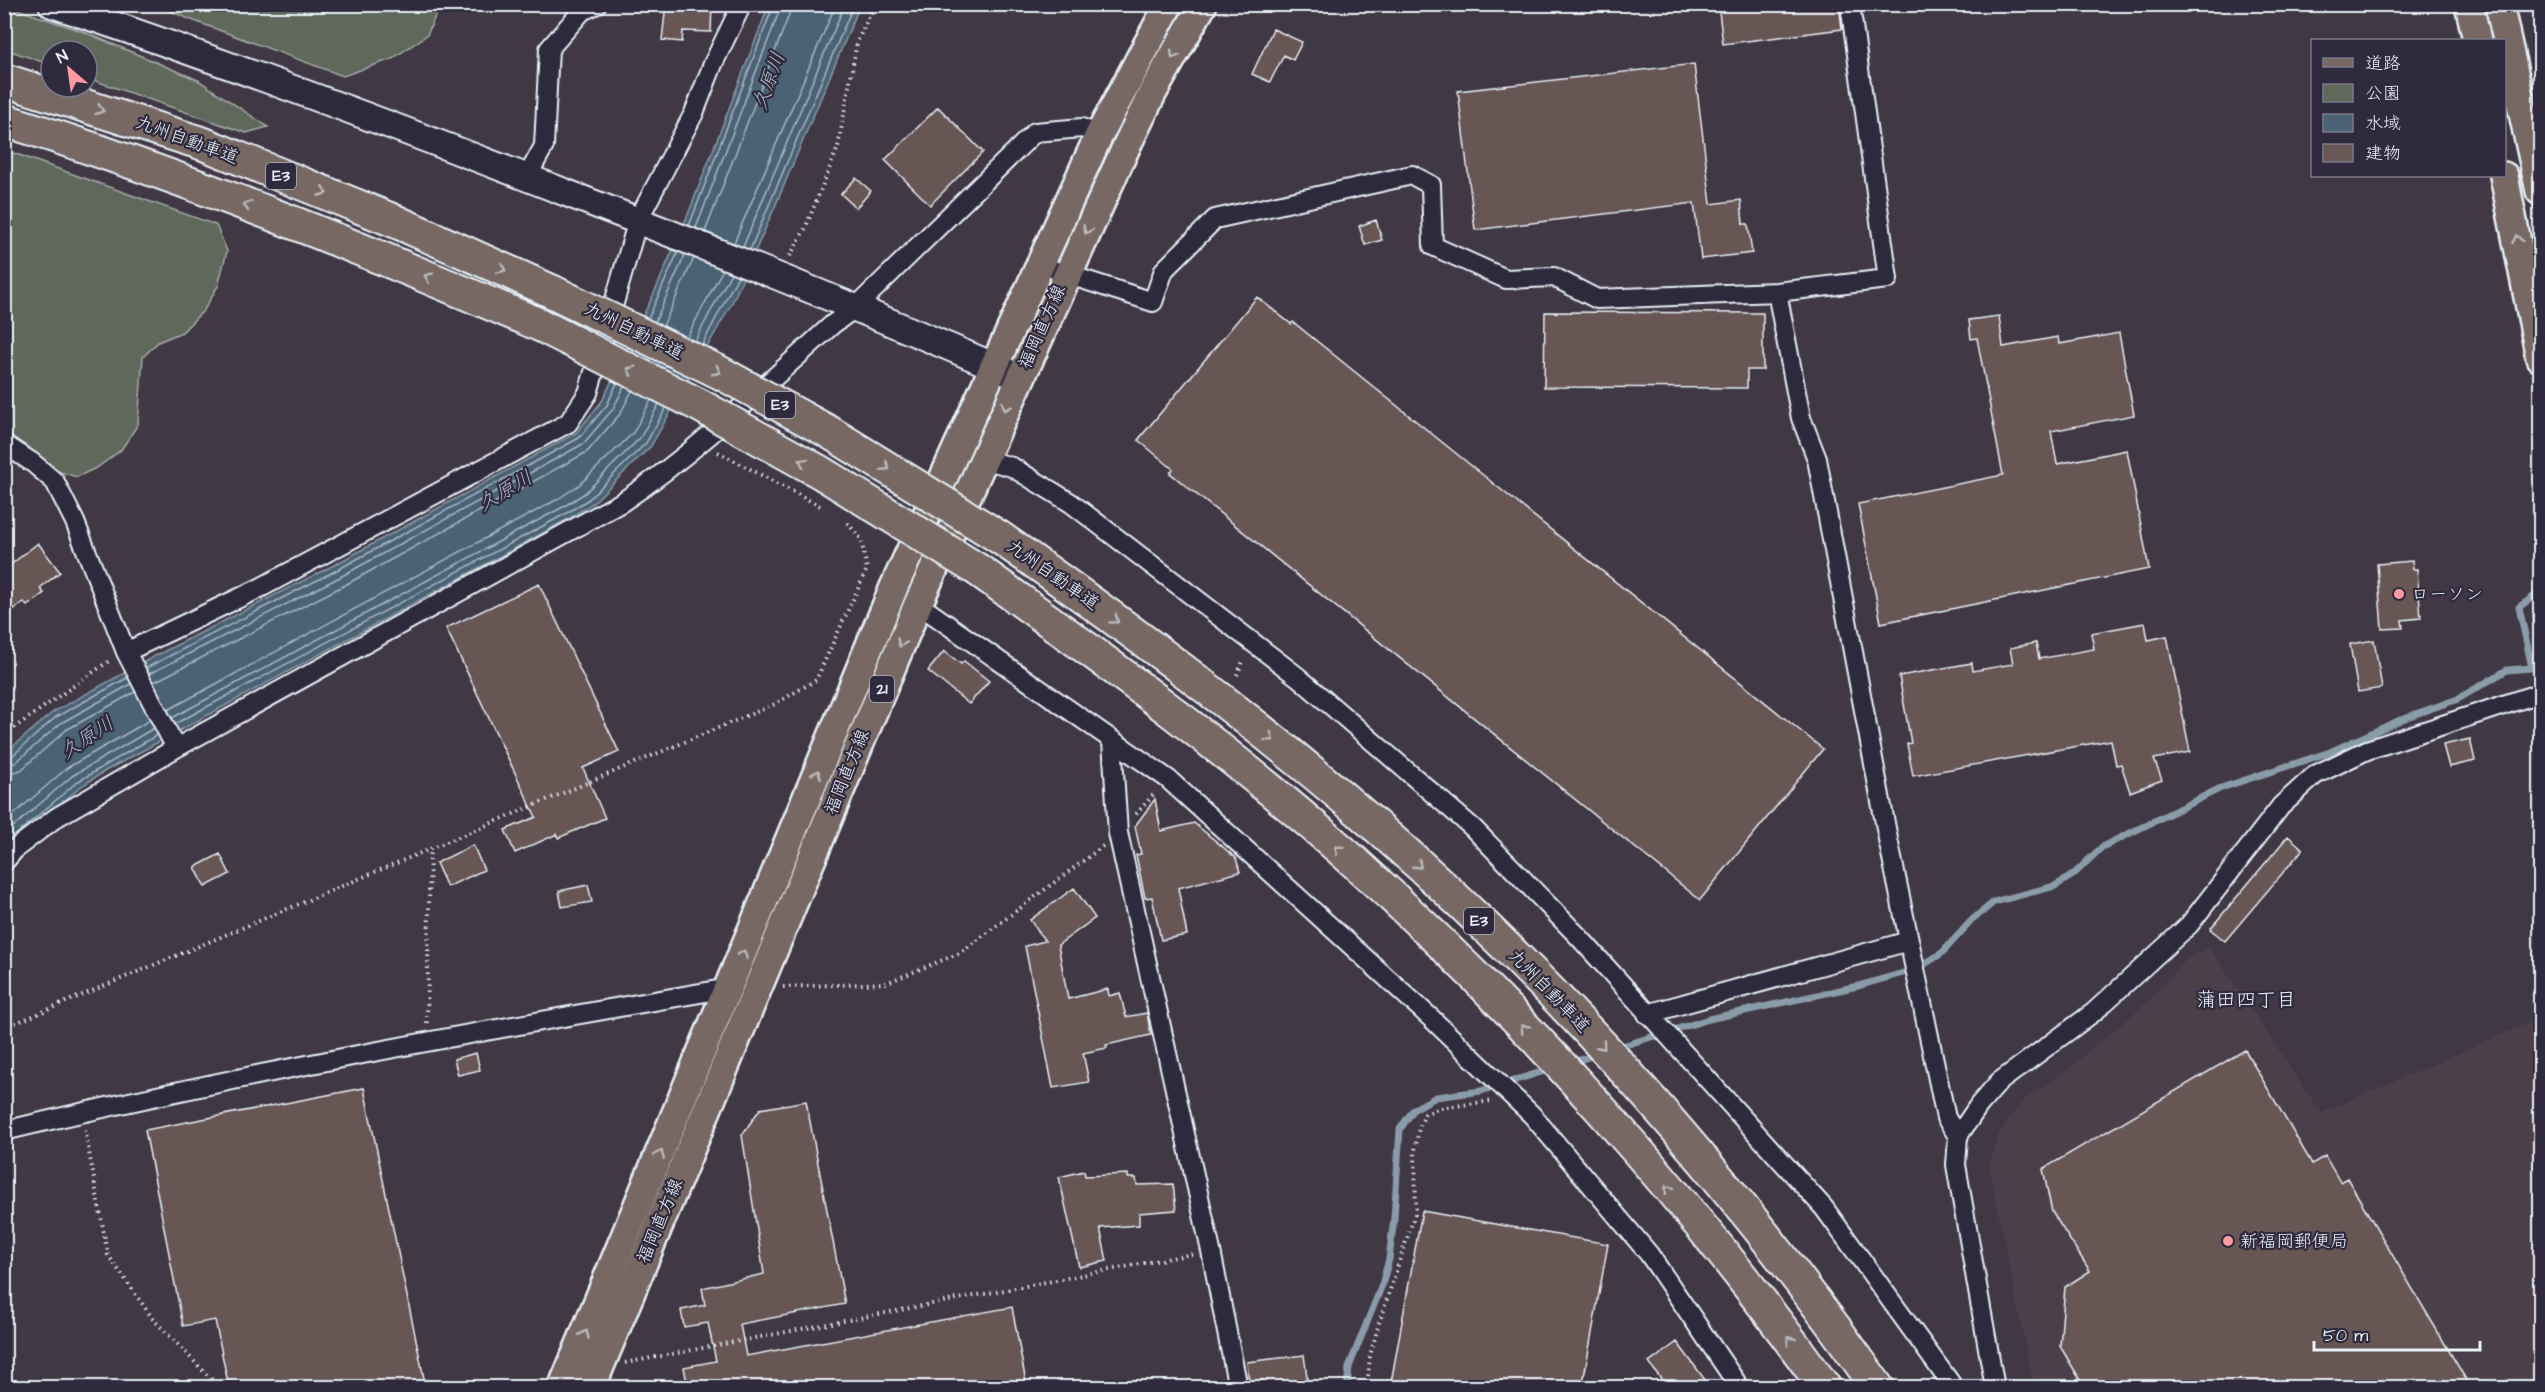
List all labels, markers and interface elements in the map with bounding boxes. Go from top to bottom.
north arrow [39,39,99,99]
legend [2311,39,2506,177]
text: N [52,45,72,69]
water label: 久原川 [746,48,792,114]
one-way arrow [1170,49,1181,59]
text: 道路 [2365,51,2401,76]
text: 公園 [2365,81,2401,106]
one-way arrow [94,103,105,115]
street label: 九州自動車道 [132,110,242,170]
text: 水域 [2365,111,2401,136]
text: 建物 [2365,141,2401,166]
road number: E3 [266,163,296,189]
one-way arrow [316,185,327,197]
one-way arrow [242,199,253,212]
one-way arrow [1083,224,1095,235]
one-way arrow [2511,235,2524,245]
one-way arrow [495,262,506,274]
one-way arrow [423,272,434,284]
street label: 福岡直方線 [1012,281,1072,373]
street label: 九州自動車道 [580,296,688,366]
one-way arrow [710,364,721,375]
one-way arrow [626,366,637,378]
road number: E3 [765,392,795,418]
one-way arrow [1002,401,1014,412]
one-way arrow [799,458,809,469]
one-way arrow [880,460,890,472]
water label: 久原川 [472,464,538,518]
street label: 九州自動車道 [1002,534,1104,616]
place label: ローソン [2411,582,2483,607]
marker: ローソン [2392,587,2406,601]
one-way arrow [1109,612,1120,623]
one-way arrow [896,637,908,648]
road number: 21 [870,676,894,702]
water label: 久原川 [54,710,120,766]
street label: 福岡直方線 [819,726,875,818]
one-way arrow [1263,730,1274,741]
one-way arrow [810,769,822,780]
one-way arrow [1334,845,1345,856]
one-way arrow [1411,858,1422,869]
road number: E3 [1464,908,1494,934]
street label: 九州自動車道 [1502,943,1596,1039]
one-way arrow [736,950,748,961]
district label: 蒲田四丁目 [2196,986,2296,1014]
one-way arrow [1520,1024,1531,1035]
one-way arrow [1595,1039,1606,1050]
one-way arrow [653,1149,665,1160]
street label: 福岡直方線 [631,1175,689,1267]
one-way arrow [1664,1185,1675,1196]
place label: 新福岡郵便局 [2240,1229,2348,1254]
marker: 新福岡郵便局 [2221,1234,2235,1248]
scale bar [2314,1314,2480,1352]
text: 50 m [2323,1323,2368,1348]
one-way arrow [578,1329,590,1340]
one-way arrow [1787,1336,1798,1347]

